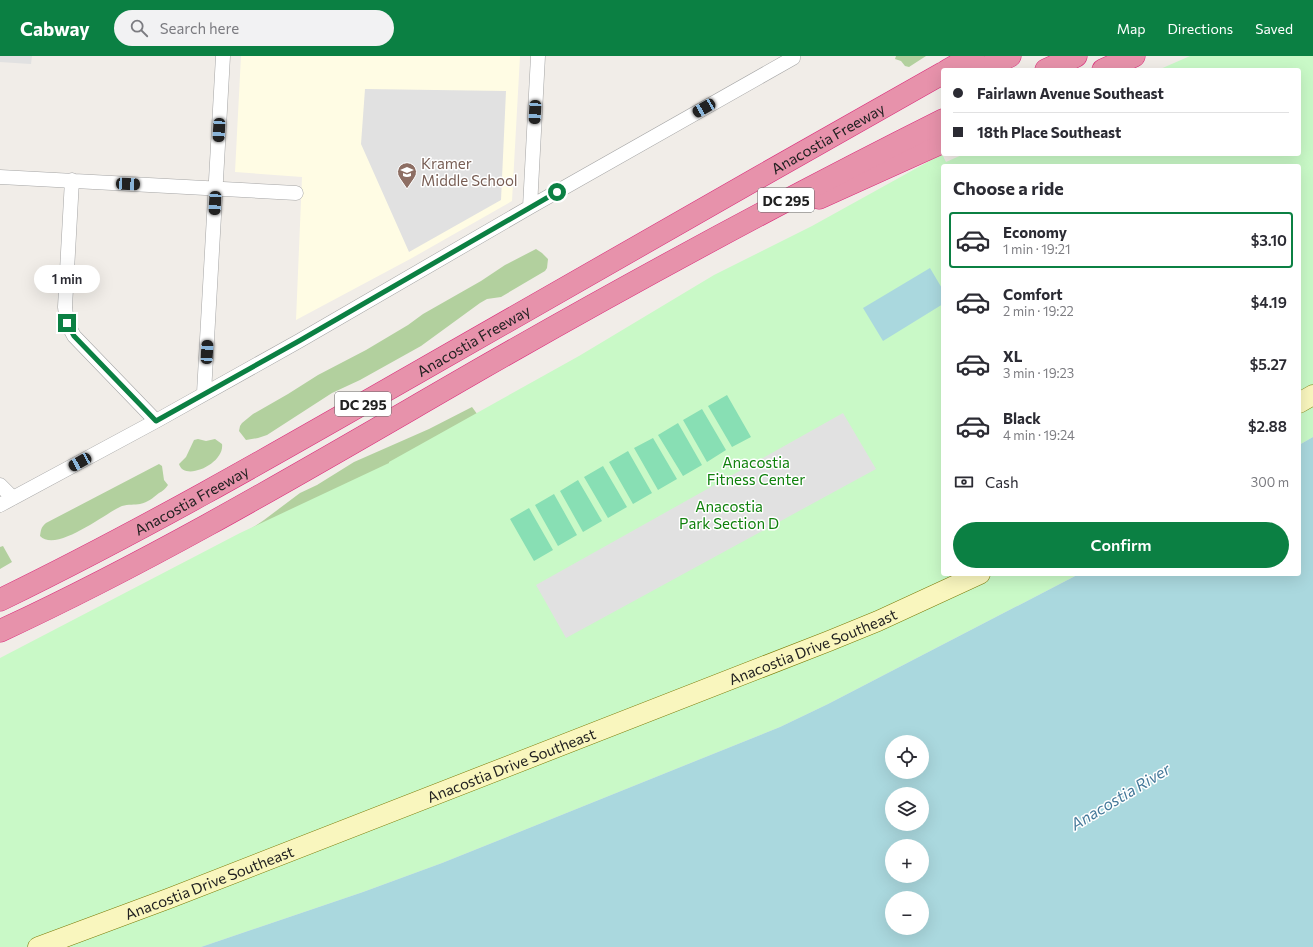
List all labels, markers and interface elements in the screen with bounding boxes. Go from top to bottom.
search box [114,10,394,46]
text: Cabway [20,17,90,40]
icon: search [128,17,150,39]
text: Search here [160,19,239,37]
text: Map [1117,20,1146,37]
text: Directions [1168,20,1233,37]
text: Saved [1255,20,1293,37]
text: Fairlawn Avenue Southeast [977,84,1164,102]
car [691,97,717,119]
street label: Anacostia Freeway [768,99,888,178]
car [528,100,542,124]
car [212,118,226,142]
text: 18th Place Southeast [977,123,1121,141]
place label: Kramer Middle School [421,154,518,189]
school or university icon: Kramer Middle School [396,161,418,189]
car [116,177,140,191]
text: Choose a ride [953,177,1064,199]
route start [548,183,566,201]
road number: DC 295 [758,188,814,212]
car [208,191,222,215]
icon: car [955,222,991,258]
text: Economy [1003,223,1067,241]
text: $3.10 [1251,231,1287,249]
text: 1 min · 19:21 [1003,241,1071,257]
callout: 1 min [34,265,100,293]
text: 1 min [52,271,82,287]
icon: car [955,284,991,320]
text: Comfort [1003,285,1063,303]
text: $4.19 [1251,293,1287,311]
street label: Anacostia Freeway [414,301,533,380]
text: 2 min · 19:22 [1003,303,1074,319]
route end [58,314,76,332]
car [200,340,214,364]
icon: car [955,346,991,382]
text: XL [1003,347,1022,365]
text: $5.27 [1250,355,1287,373]
text: 3 min · 19:23 [1003,365,1074,381]
road number: DC 295 [335,392,391,416]
icon: car [955,408,991,444]
text: Black [1003,409,1041,427]
text: $2.88 [1248,417,1287,435]
text: 4 min · 19:24 [1003,427,1075,443]
car [67,451,93,473]
park label: Anacostia Fitness Center [707,453,805,488]
street label: Anacostia Freeway [131,461,252,539]
icon: cash [953,471,975,493]
text: Cash [985,473,1019,491]
text: 300 m [1251,474,1289,490]
park label: Anacostia Park Section D [679,497,779,532]
button: Confirm [953,522,1289,568]
street label: Anacostia Drive Southeast [726,605,900,688]
street label: Anacostia Drive Southeast [424,724,598,806]
map controls [885,735,929,935]
button: locate [885,735,929,779]
water label: Anacostia River [1066,758,1174,834]
button: layers [885,787,929,831]
button: + [885,839,929,883]
street label: Anacostia Drive Southeast [122,842,296,923]
button: − [885,891,929,935]

